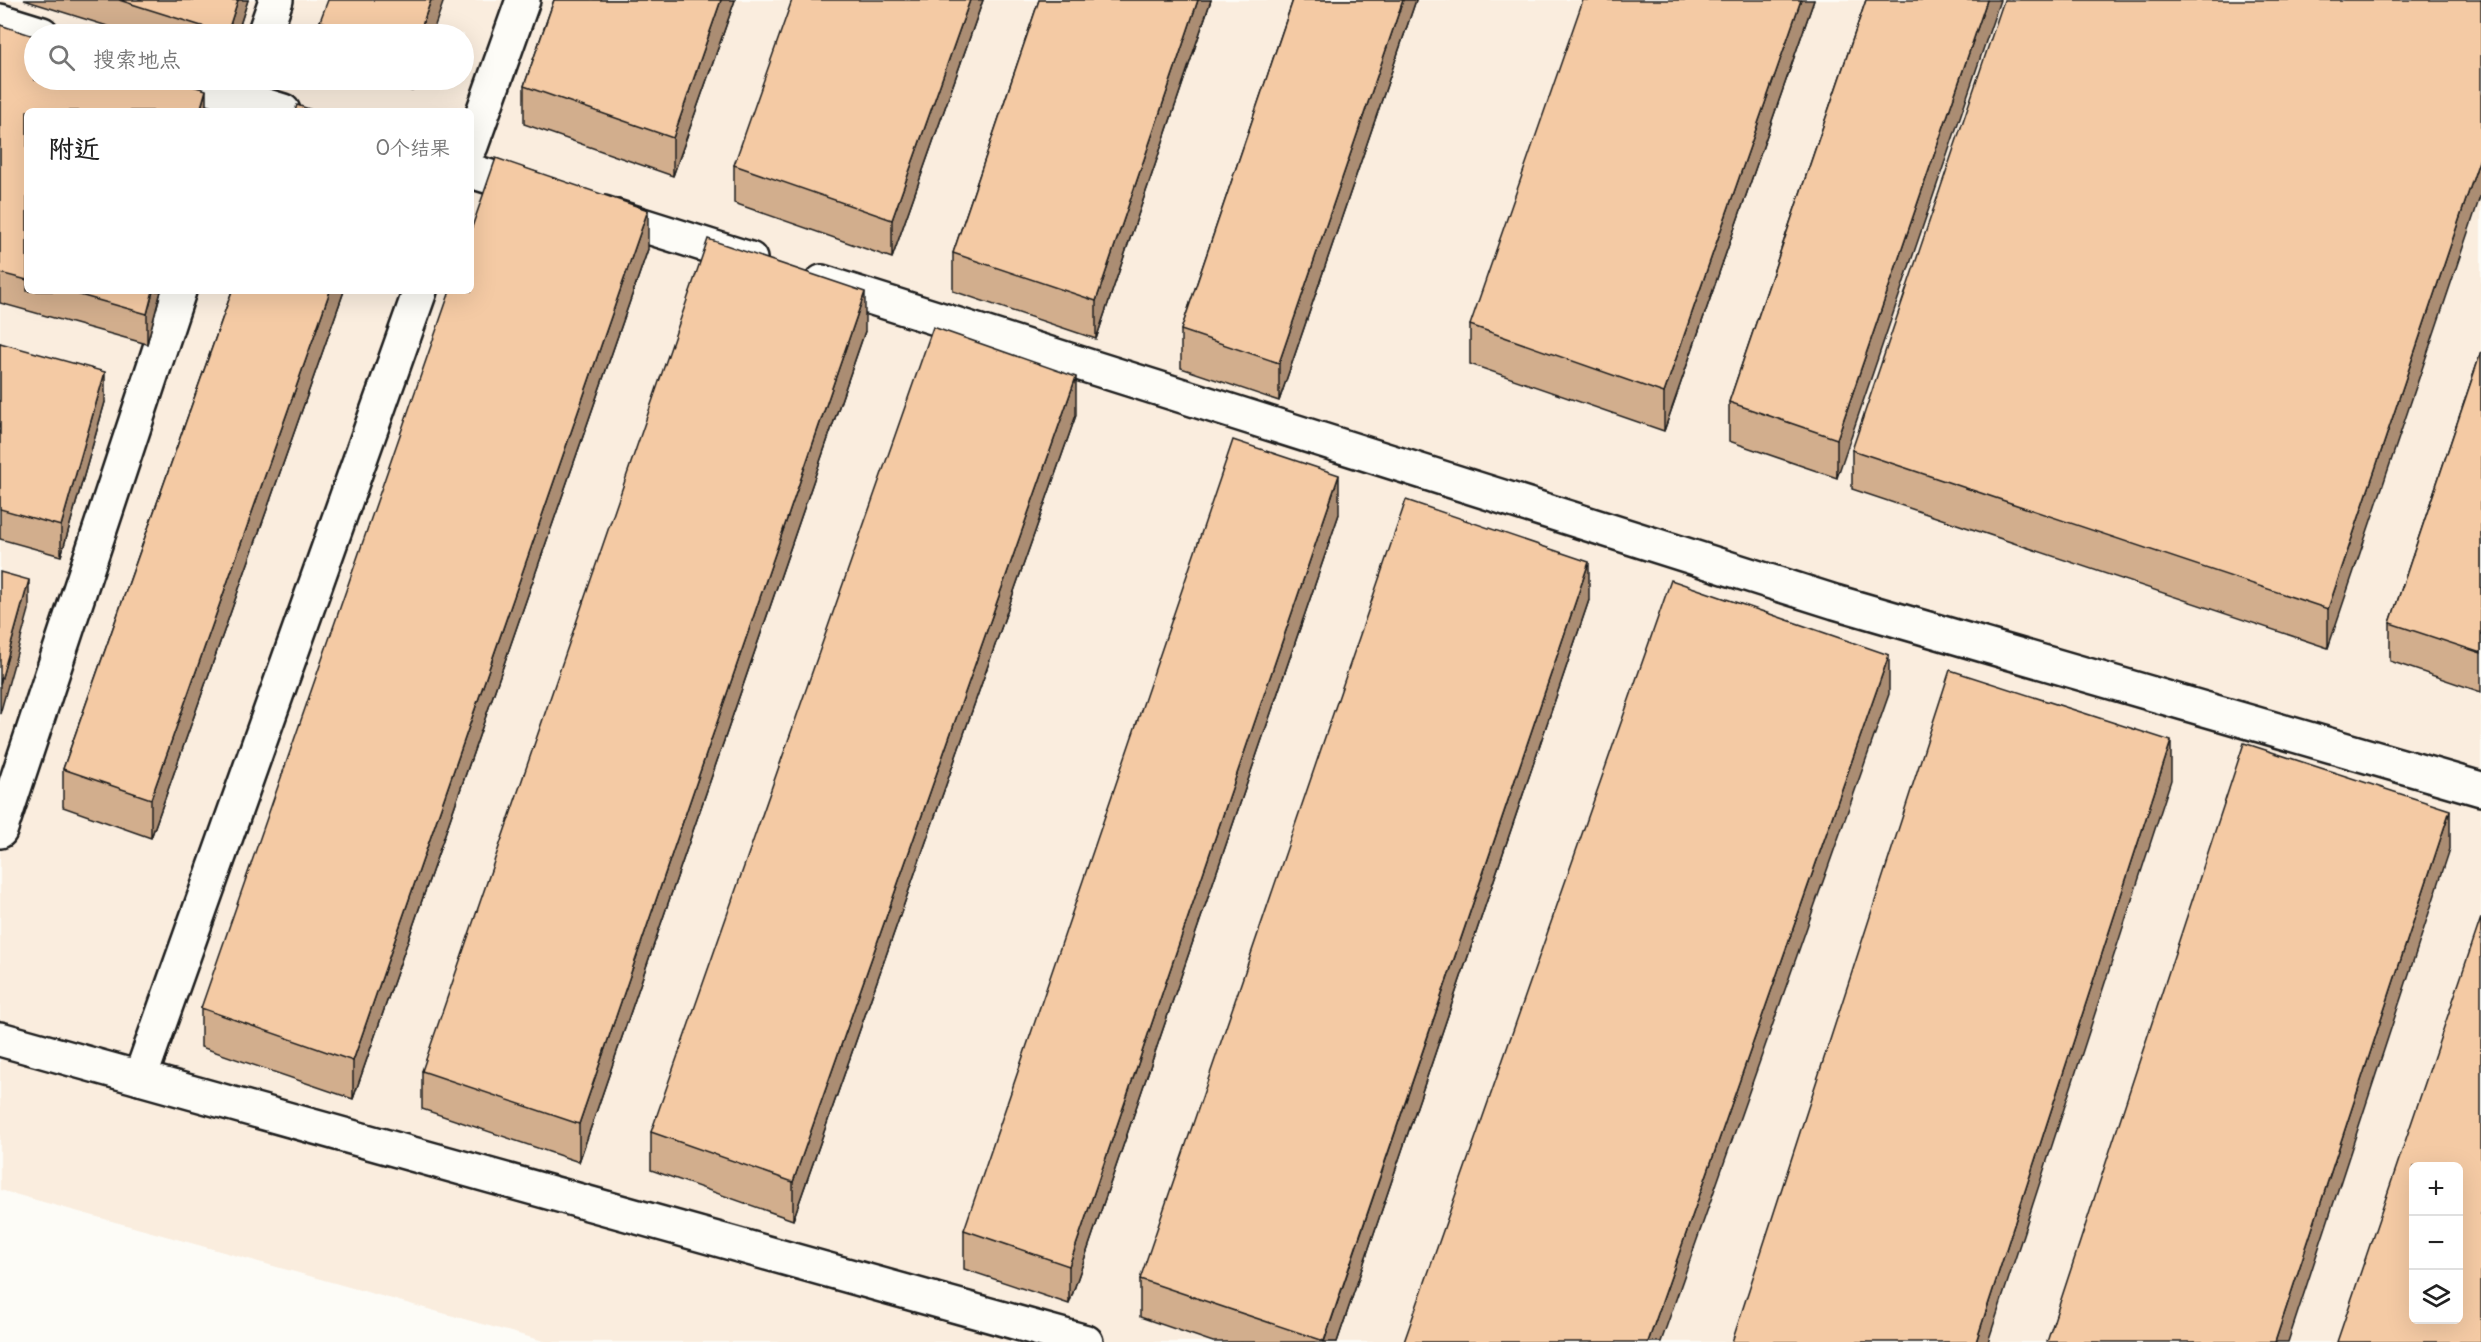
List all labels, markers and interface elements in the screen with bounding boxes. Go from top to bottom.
search box [24,24,474,90]
icon: search [45,41,78,74]
text: 搜索地点 [93,41,181,74]
text: 附近 [48,128,100,167]
text: 0个结果 [375,132,450,162]
map controls [2409,1162,2463,1324]
button: + [2409,1162,2463,1216]
button: − [2409,1216,2463,1270]
button: layers [2409,1270,2463,1324]

